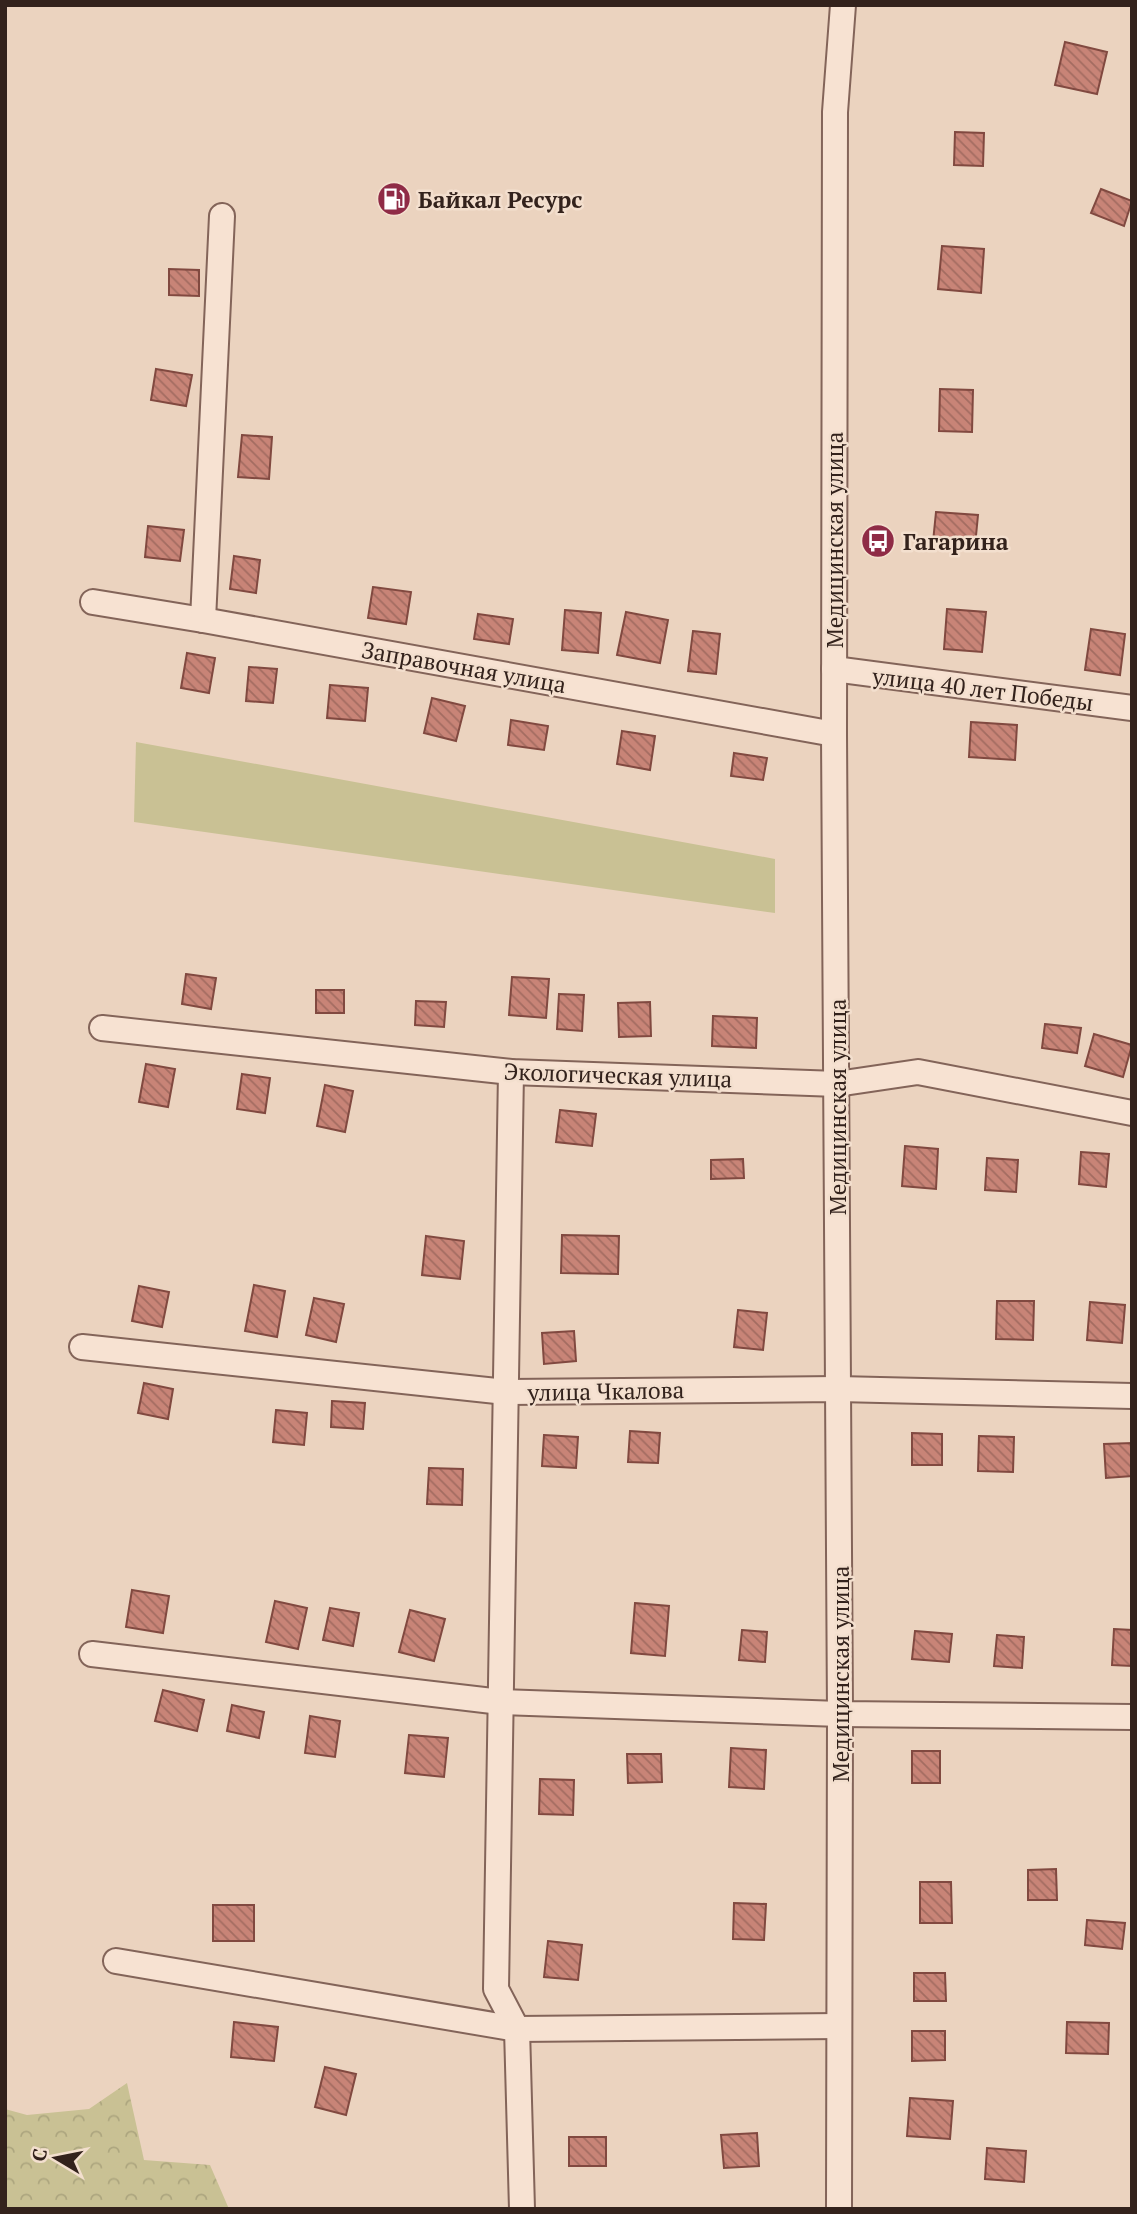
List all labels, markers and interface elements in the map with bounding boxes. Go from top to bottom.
fuel station icon: Байкал Ресурс [375,180,413,218]
place label: Байкал Ресурс [418,184,582,215]
street label: Медицинская улица [819,431,850,648]
bus stop icon: Гагарина [859,522,897,560]
place label: Гагарина [903,526,1009,557]
street label: Заправочная улица [359,634,569,700]
street label: улица 40 лет Победы [870,660,1095,718]
street label: Медицинская улица [822,998,853,1215]
street label: Экологическая улица [503,1056,733,1094]
street label: улица Чкалова [526,1374,685,1408]
street label: Медицинская улица [825,1565,856,1782]
north arrow [21,2123,91,2193]
text: С [25,2147,52,2163]

